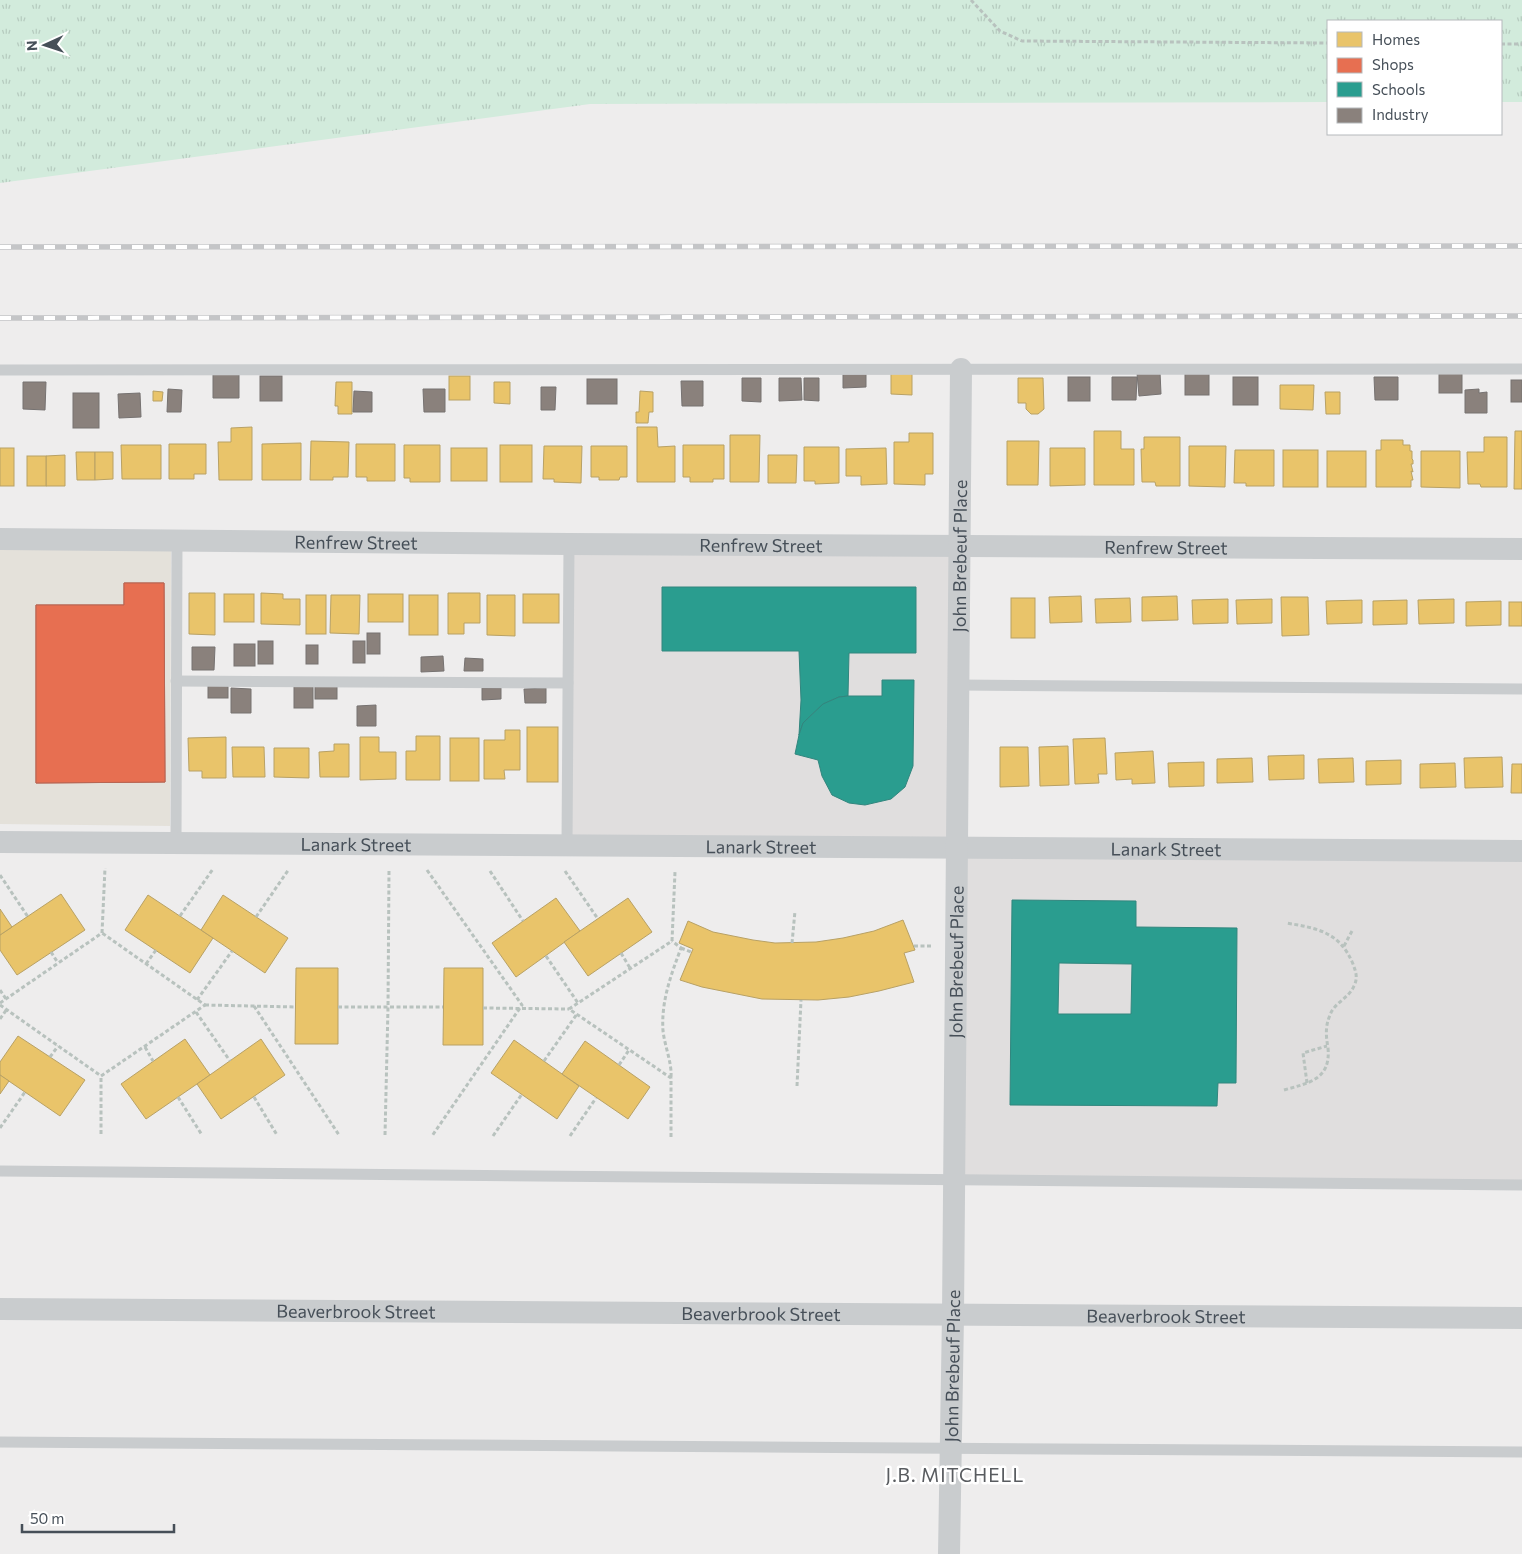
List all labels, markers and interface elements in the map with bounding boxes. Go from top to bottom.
north arrow [20,20,70,70]
legend [1327,20,1502,135]
text: Homes [1372,30,1420,48]
text: N [23,40,40,51]
text: Shops [1372,55,1414,73]
text: Schools [1372,80,1426,98]
text: Industry [1372,105,1429,123]
street label: John Brebeuf Place [948,480,971,632]
street label: Renfrew Street [294,531,418,554]
street label: Renfrew Street [699,534,823,556]
street label: Renfrew Street [1104,536,1228,558]
street label: Lanark Street [301,833,411,855]
street label: Lanark Street [706,835,816,858]
street label: Lanark Street [1110,838,1221,860]
street label: John Brebeuf Place [944,886,968,1038]
street label: John Brebeuf Place [940,1290,964,1443]
street label: Beaverbrook Street [276,1300,436,1323]
street label: Beaverbrook Street [681,1302,841,1325]
street label: Beaverbrook Street [1086,1304,1246,1327]
district label: J.B. MITCHELL [886,1463,1024,1486]
scale bar [22,1502,175,1534]
text: 50 m [30,1509,64,1527]

